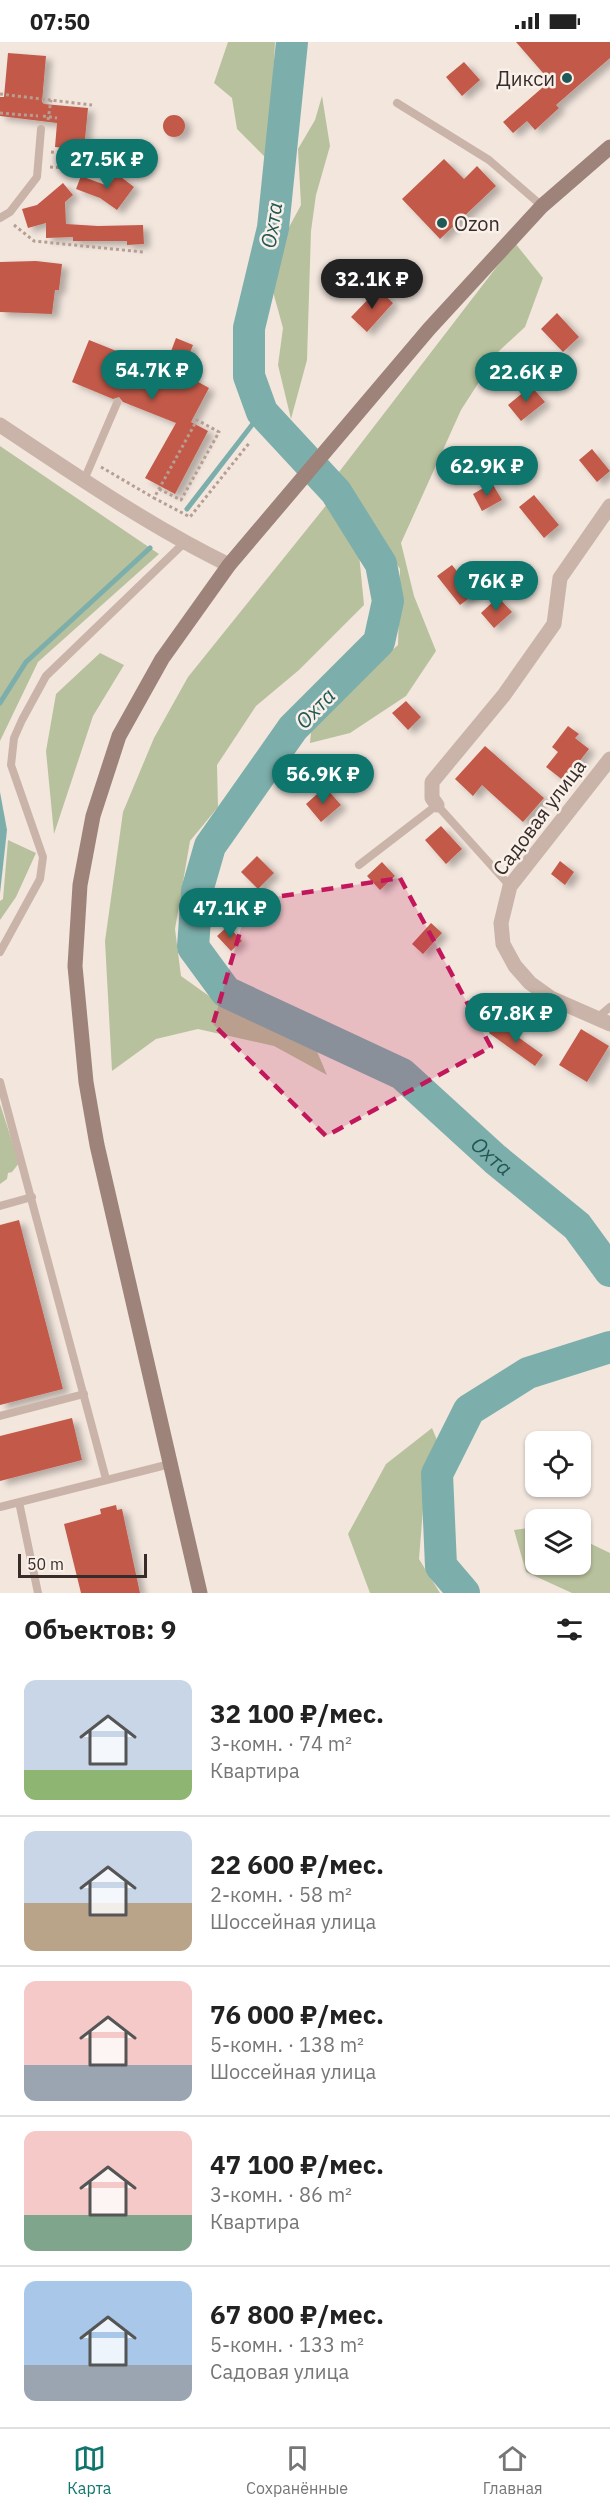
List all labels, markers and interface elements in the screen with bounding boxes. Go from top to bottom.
text: 07:50 [30,7,90,36]
place label: Дикси [496,65,555,92]
marker: Дикси [560,71,574,85]
pin: 27.5K ₽ [52,139,162,190]
text: 27.5K ₽ [70,145,144,172]
water label: Охта [254,200,288,250]
place label: Ozon [454,210,500,237]
marker: Ozon [435,216,449,230]
pin: 32.1K ₽ [317,259,427,310]
text: 32.1K ₽ [335,265,409,292]
pin: 54.7K ₽ [97,350,207,401]
pin: 22.6K ₽ [471,352,581,403]
text: 54.7K ₽ [115,356,189,383]
text: 22.6K ₽ [489,358,563,385]
pin: 62.9K ₽ [432,446,542,497]
text: 62.9K ₽ [450,452,524,479]
pin: 76K ₽ [454,561,538,612]
text: 76K ₽ [468,567,524,594]
water label: Охта [289,682,341,734]
street label: Садовая улица [486,753,592,881]
pin: 56.9K ₽ [268,754,378,805]
text: 56.9K ₽ [286,760,360,787]
pin: 47.1K ₽ [175,888,285,939]
text: 47.1K ₽ [193,894,267,921]
pin: 67.8K ₽ [461,993,571,1044]
text: 67.8K ₽ [479,999,553,1026]
water label: Охта [465,1130,518,1182]
map controls [525,1431,591,1575]
button: locate [525,1431,591,1497]
button: layers [525,1509,591,1575]
scale bar [18,1551,147,1578]
text: 50 m [27,1554,64,1574]
text: Объектов: 9 [24,1612,176,1646]
icon: filters [553,1613,586,1646]
text: 32 100 ₽/мес. [210,1696,384,1730]
icon: home [72,1704,144,1776]
text: 3-комн. · 74 m² [210,1730,352,1757]
text: Квартира [210,1757,300,1784]
text: 22 600 ₽/мес. [210,1847,384,1881]
icon: home [72,1855,144,1927]
text: 2-комн. · 58 m² [210,1881,352,1908]
text: Шоссейная улица [210,1908,376,1935]
text: 76 000 ₽/мес. [210,1997,384,2031]
icon: home [72,2005,144,2077]
text: 5-комн. · 138 m² [210,2031,364,2058]
text: Шоссейная улица [210,2058,376,2085]
text: 47 100 ₽/мес. [210,2147,384,2181]
icon: home [72,2155,144,2227]
text: 3-комн. · 86 m² [210,2181,352,2208]
text: Квартира [210,2208,300,2235]
text: 67 800 ₽/мес. [210,2297,384,2331]
icon: home [72,2305,144,2377]
text: 5-комн. · 133 m² [210,2331,364,2358]
text: Садовая улица [210,2358,349,2385]
tab: Карта [67,2442,111,2498]
tab: Сохранённые [246,2442,348,2498]
tab: Главная [483,2442,543,2498]

